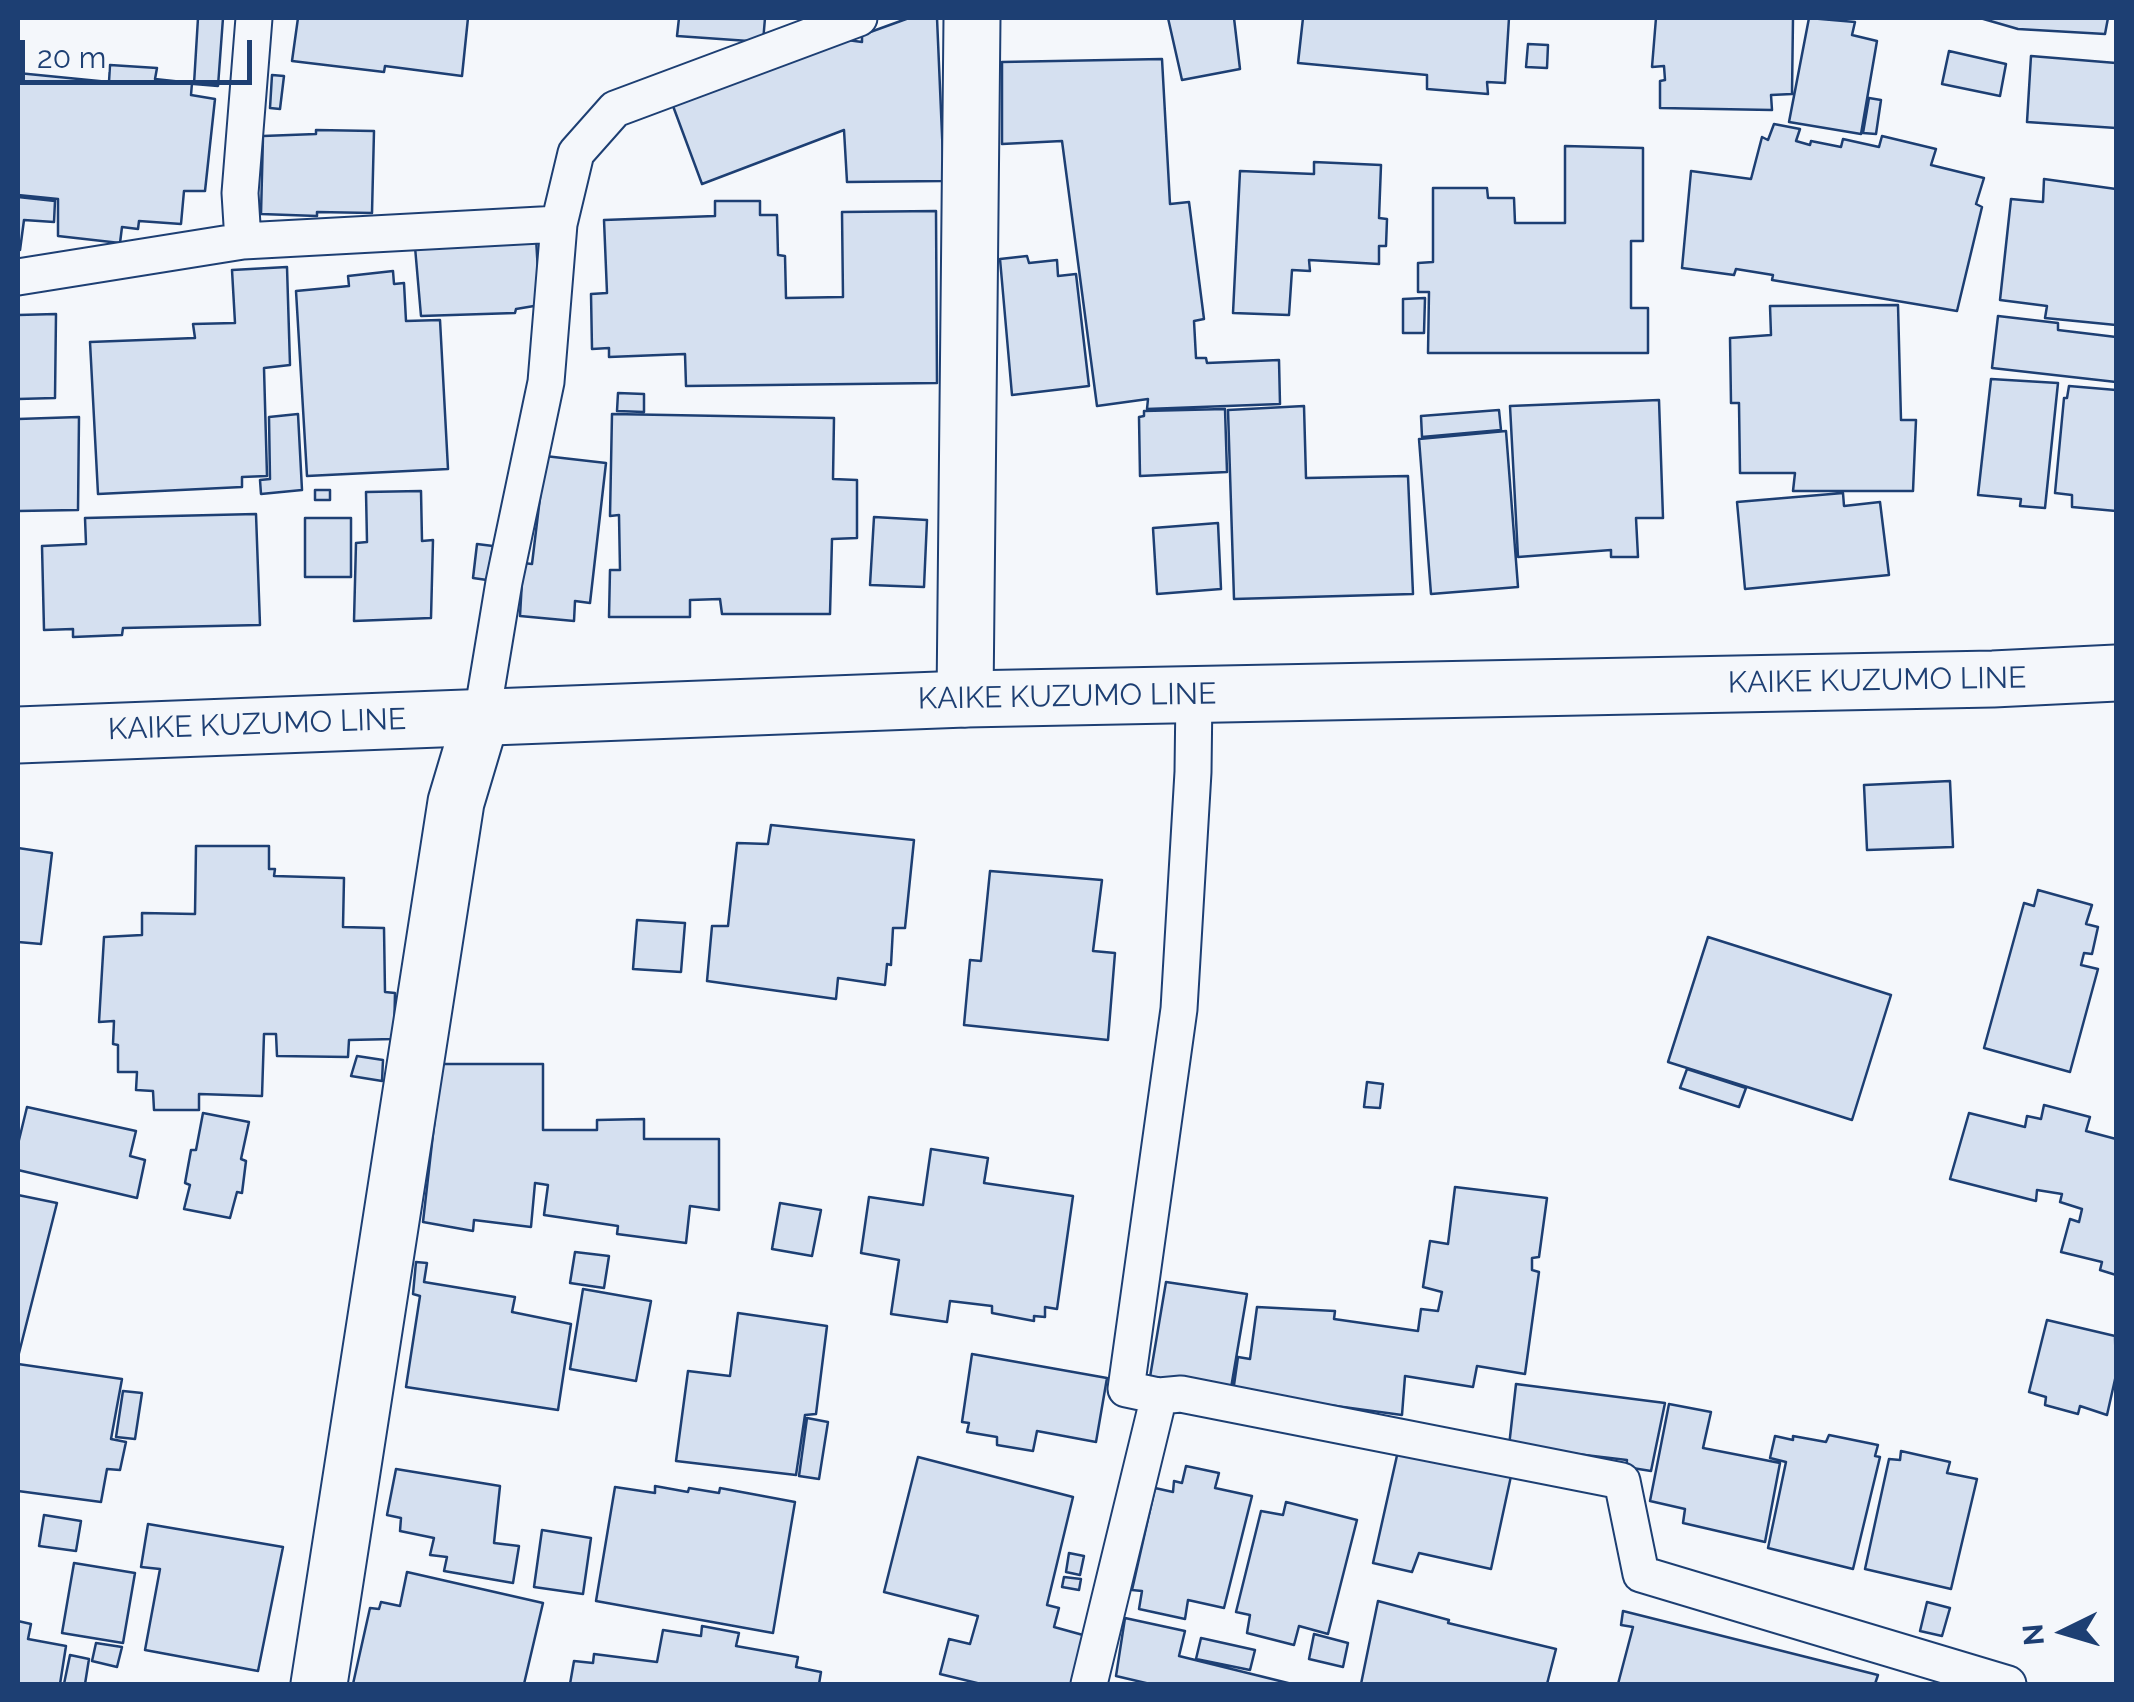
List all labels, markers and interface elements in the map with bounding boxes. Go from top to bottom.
scale bar [25,20,258,82]
text: 20 m [37,40,106,75]
street label: KAIKE KUZUMO LINE [1727,660,2027,702]
street label: KAIKE KUZUMO LINE [917,676,1217,718]
street label: KAIKE KUZUMO LINE [107,702,407,748]
north arrow [2014,1582,2114,1682]
text: N [2016,1623,2051,1647]

